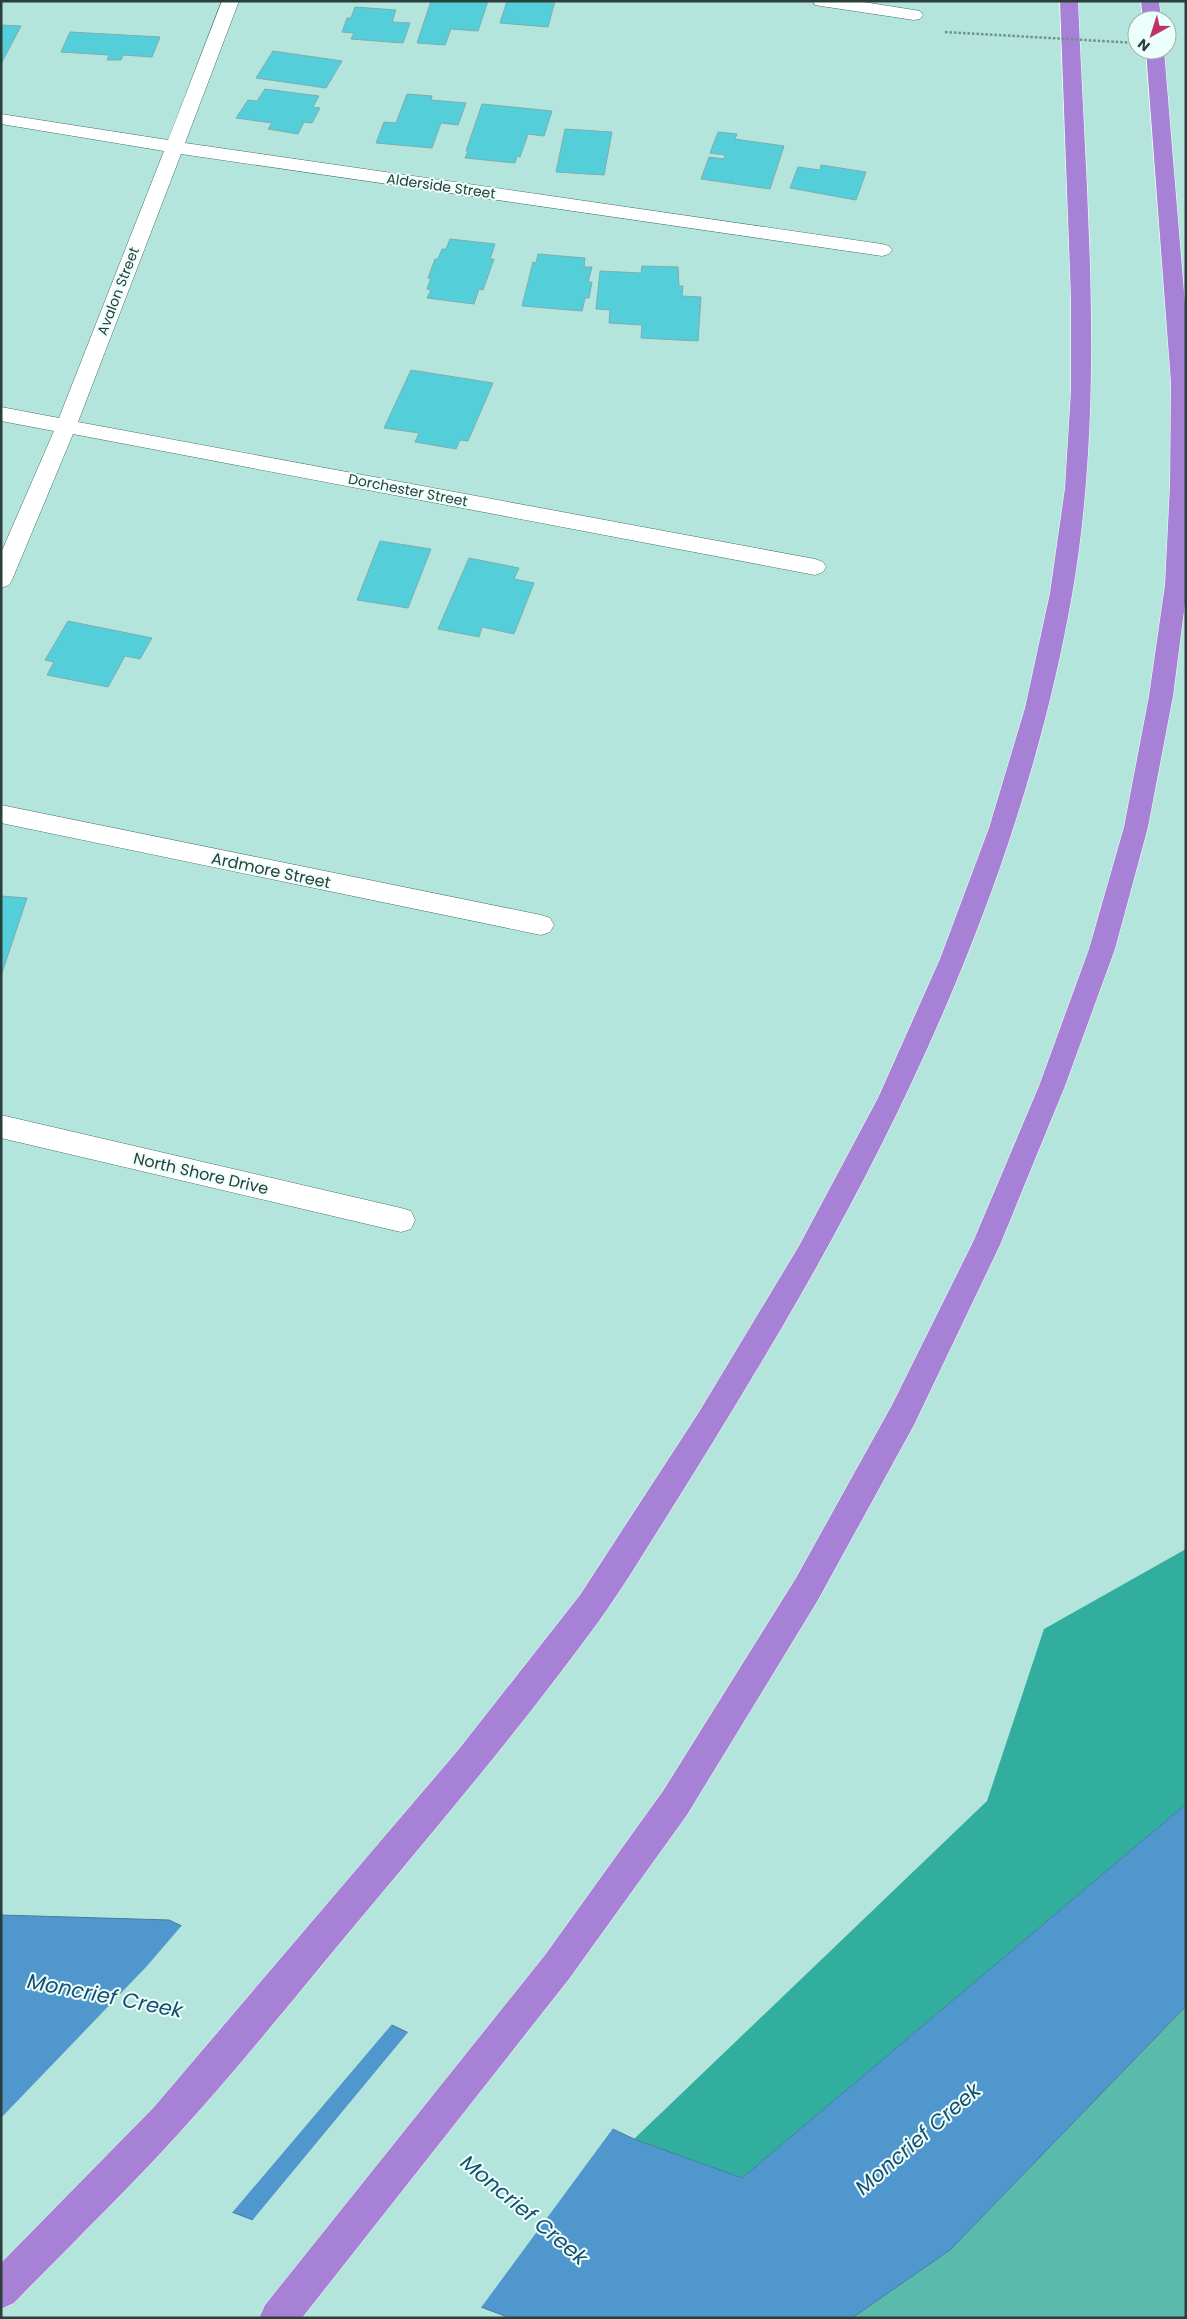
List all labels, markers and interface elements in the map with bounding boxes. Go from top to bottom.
north arrow [1127,10,1177,60]
text: N [1133,34,1154,56]
street label: Alderside Street [385,168,497,204]
street label: Avalon Street [92,244,144,338]
street label: Dorchester Street [347,469,469,511]
street label: Ardmore Street [209,847,333,894]
street label: North Shore Drive [131,1147,271,1200]
water label: Moncrief Creek [25,1966,186,2025]
water label: Moncrief Creek [849,2075,988,2201]
water label: Moncrief Creek [455,2148,595,2272]

